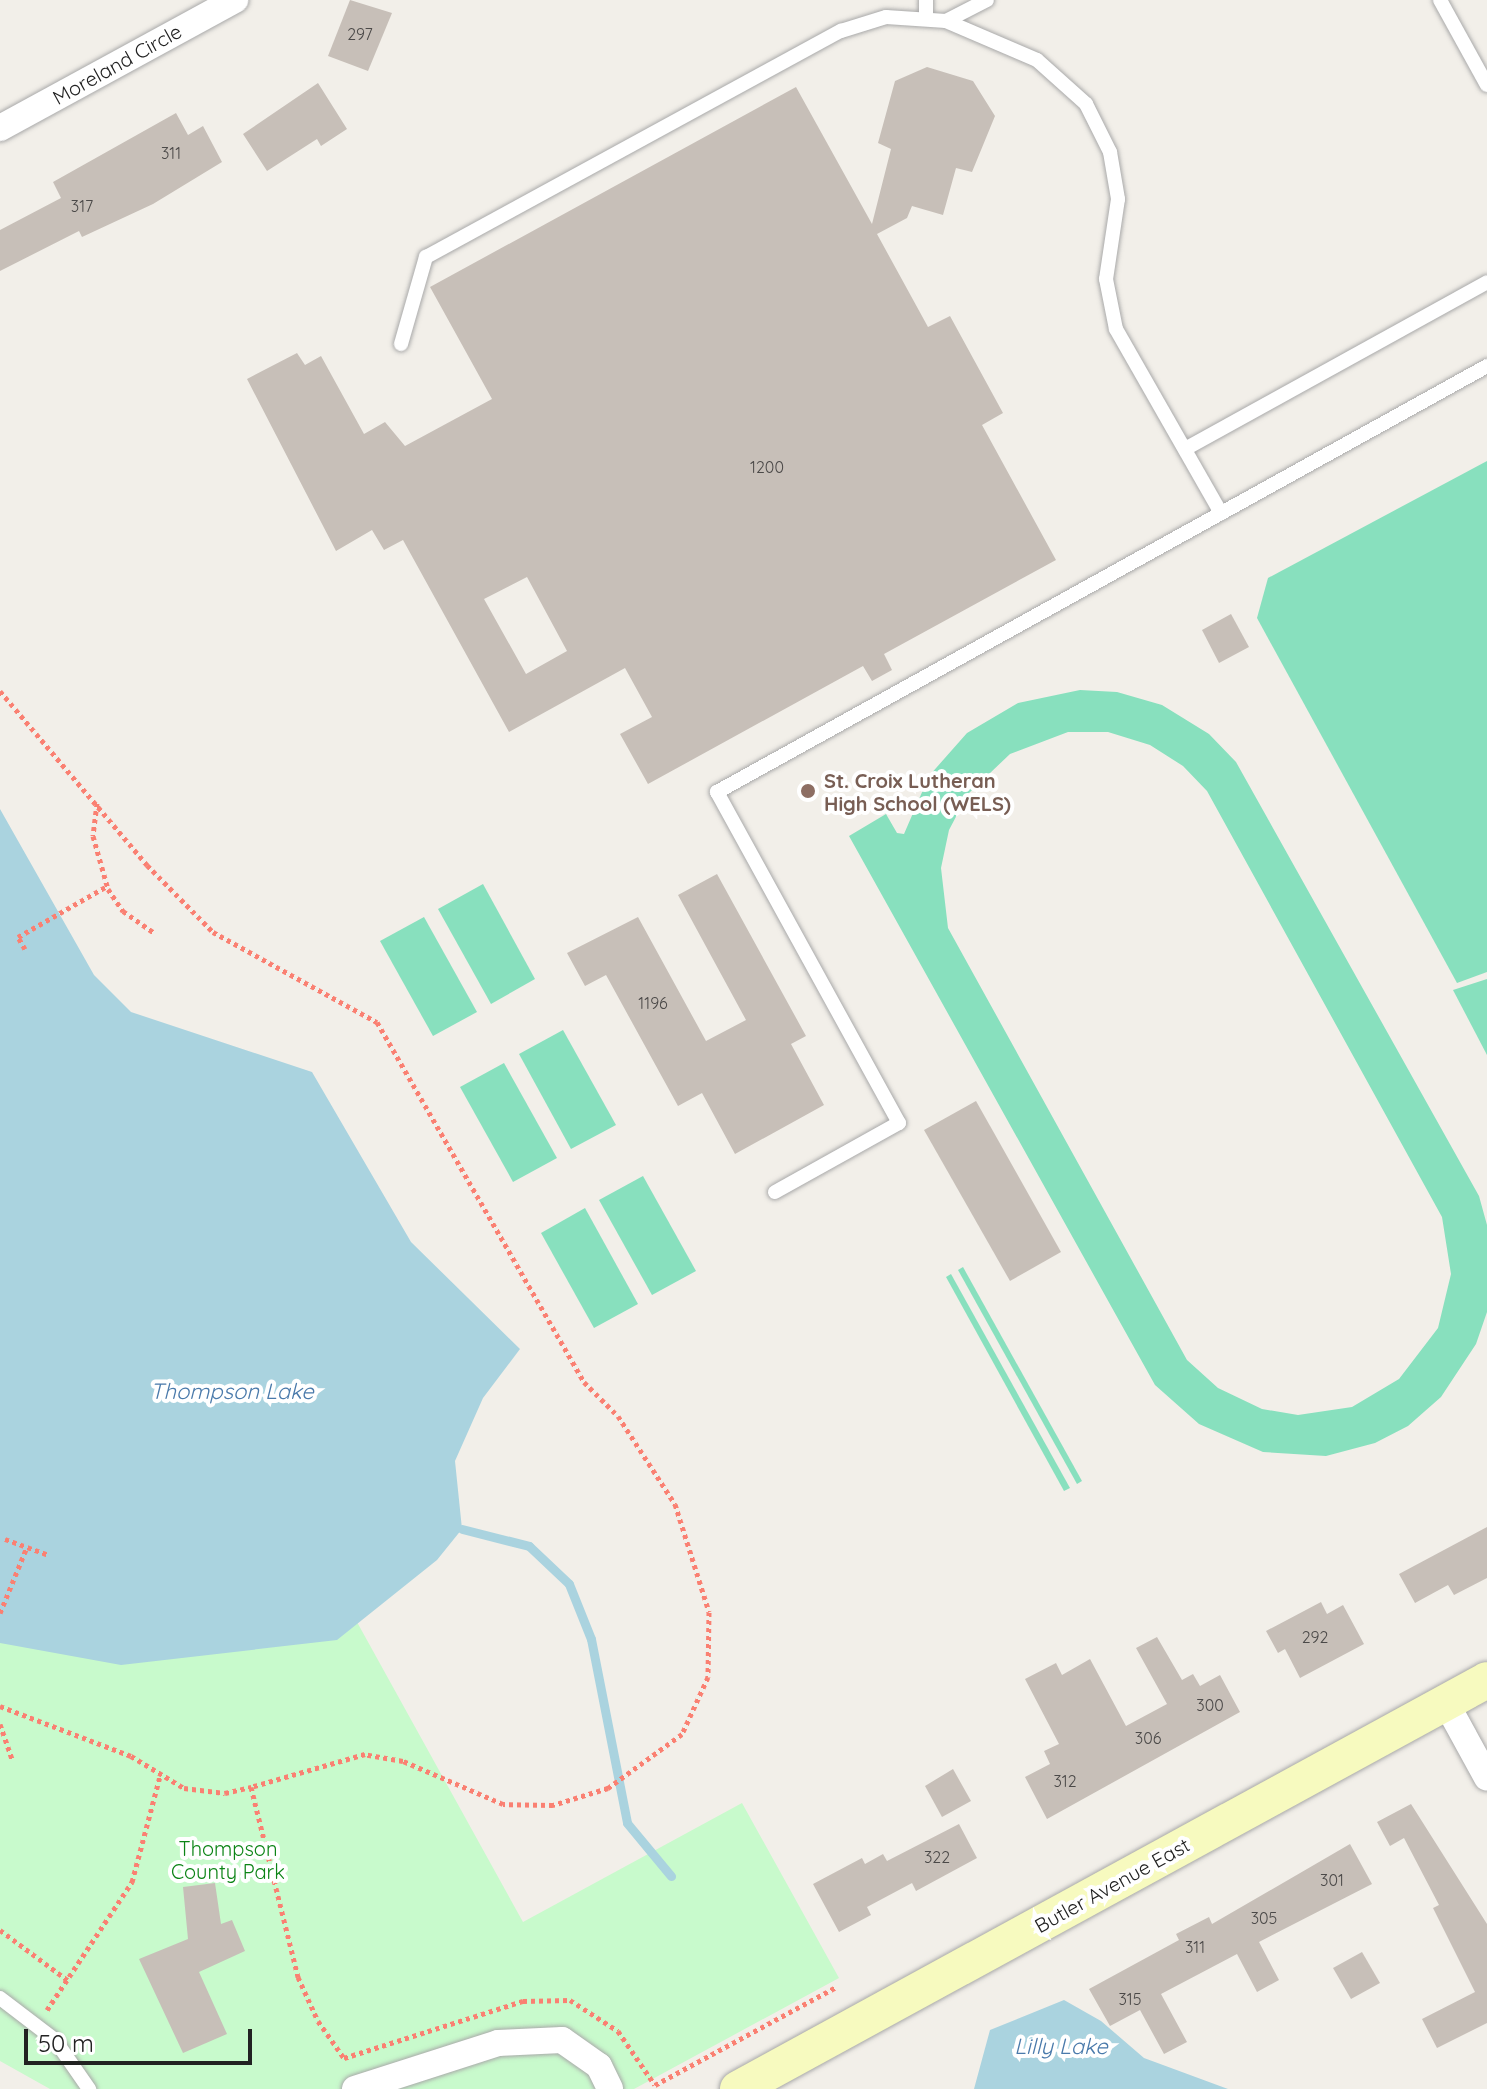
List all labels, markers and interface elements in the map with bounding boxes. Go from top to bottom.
street label: Moreland Circle [48,19,186,109]
house number: 297 [347,24,373,44]
house number: 311 [161,143,181,163]
house number: 317 [71,196,93,216]
house number: 1200 [750,457,784,477]
place label: St. Croix Lutheran High School (WELS) [824,768,1011,815]
marker: St. Croix Lutheran High School (WELS) [799,782,817,800]
house number: 1196 [638,993,668,1013]
water label: Thompson Lake [150,1379,314,1405]
house number: 292 [1302,1627,1328,1647]
house number: 300 [1196,1695,1224,1715]
house number: 306 [1135,1728,1161,1748]
house number: 312 [1053,1771,1077,1791]
street label: Butler Avenue East [1030,1832,1194,1938]
park label: Thompson County Park [171,1836,285,1883]
house number: 322 [924,1847,950,1867]
house number: 301 [1320,1870,1344,1890]
house number: 305 [1251,1908,1277,1928]
house number: 311 [1185,1937,1205,1957]
house number: 315 [1118,1989,1142,2009]
scale bar [28,2013,256,2063]
text: 50 m [38,2028,94,2058]
water label: Lilly Lake [1014,2034,1108,2060]

